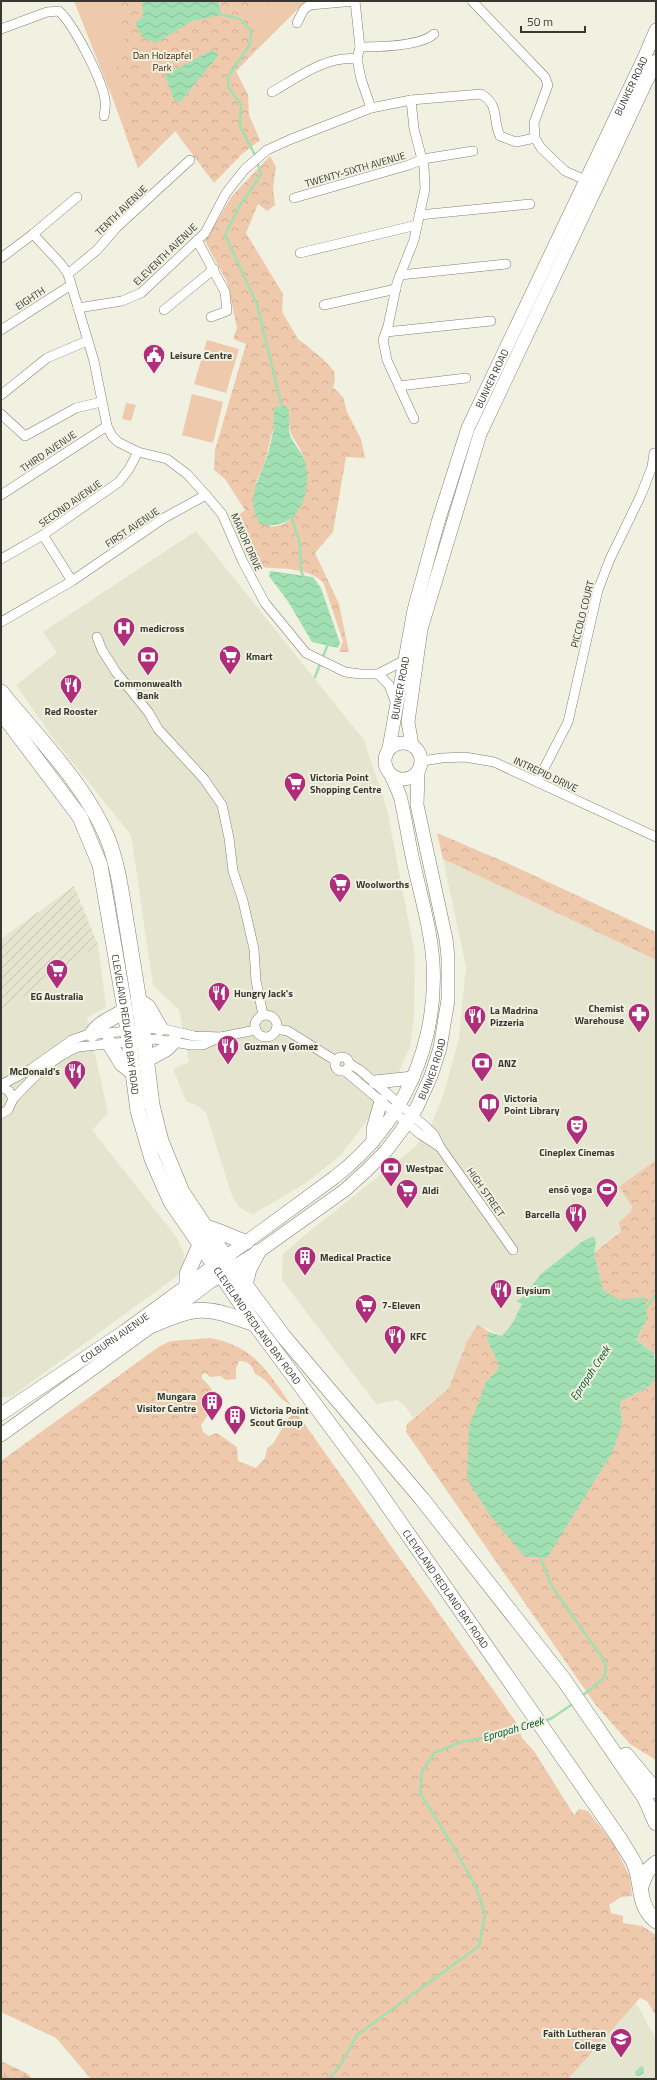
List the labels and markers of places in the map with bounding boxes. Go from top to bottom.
public building icon: Leisure Centre [141,342,167,375]
place label: Leisure Centre [170,348,232,363]
hospital icon: medicross [111,615,137,648]
place label: medicross [140,621,185,636]
supermarket icon: Kmart [217,643,243,676]
bank icon: Commonwealth Bank [135,644,161,677]
place label: Kmart [246,649,273,664]
restaurant icon: Red Rooster [58,672,84,705]
place label: Commonwealth Bank [114,676,182,703]
place label: Red Rooster [45,704,98,719]
supermarket icon: Victoria Point Shopping Centre [282,770,308,803]
place label: Victoria Point Shopping Centre [310,770,381,797]
supermarket icon: Woolworths [327,871,353,904]
place label: Woolworths [356,877,409,892]
supermarket icon: EG Australia [44,957,70,990]
restaurant icon: Hungry Jack's [206,980,232,1013]
place label: Hungry Jack's [234,986,293,1001]
place label: EG Australia [31,989,83,1004]
place label: Chemist Warehouse [575,1001,624,1028]
pharmacy icon: Chemist Warehouse [626,1001,652,1034]
restaurant icon: La Madrina Pizzeria [462,1003,488,1036]
place label: La Madrina Pizzeria [490,1003,538,1030]
restaurant icon: Guzman y Gomez [215,1033,241,1066]
place label: Guzman y Gomez [244,1039,319,1054]
bank icon: ANZ [469,1050,495,1083]
place label: ANZ [498,1056,516,1071]
restaurant icon: McDonald's [62,1058,88,1091]
place label: McDonald's [9,1064,60,1079]
library icon: Victoria Point Library [476,1091,502,1124]
place label: Victoria Point Library [504,1091,559,1118]
theatre icon: Cineplex Cinemas [564,1113,590,1146]
place label: Cineplex Cinemas [539,1145,615,1160]
bank icon: Westpac [378,1155,404,1188]
place label: Westpac [406,1161,444,1176]
sports icon: ensō yoga [594,1176,620,1209]
supermarket icon: Aldi [394,1177,420,1210]
place label: ensō yoga [548,1182,592,1197]
place label: Aldi [422,1183,439,1198]
restaurant icon: Barcella [563,1201,589,1234]
place label: Barcella [525,1207,560,1222]
building icon: Medical Practice [292,1244,318,1277]
place label: Medical Practice [320,1250,391,1265]
restaurant icon: Elysium [488,1277,514,1310]
place label: Elysium [516,1283,550,1298]
supermarket icon: 7-Eleven [353,1292,379,1325]
place label: 7-Eleven [382,1298,421,1313]
restaurant icon: KFC [382,1323,408,1356]
place label: KFC [410,1329,427,1344]
place label: Mungara Visitor Centre [137,1389,196,1416]
building icon: Mungara Visitor Centre [199,1389,225,1422]
building icon: Victoria Point Scout Group [222,1403,248,1436]
place label: Victoria Point Scout Group [250,1403,309,1430]
place label: Faith Lutheran College [543,2026,606,2053]
school or university icon: Faith Lutheran College [608,2026,634,2059]

